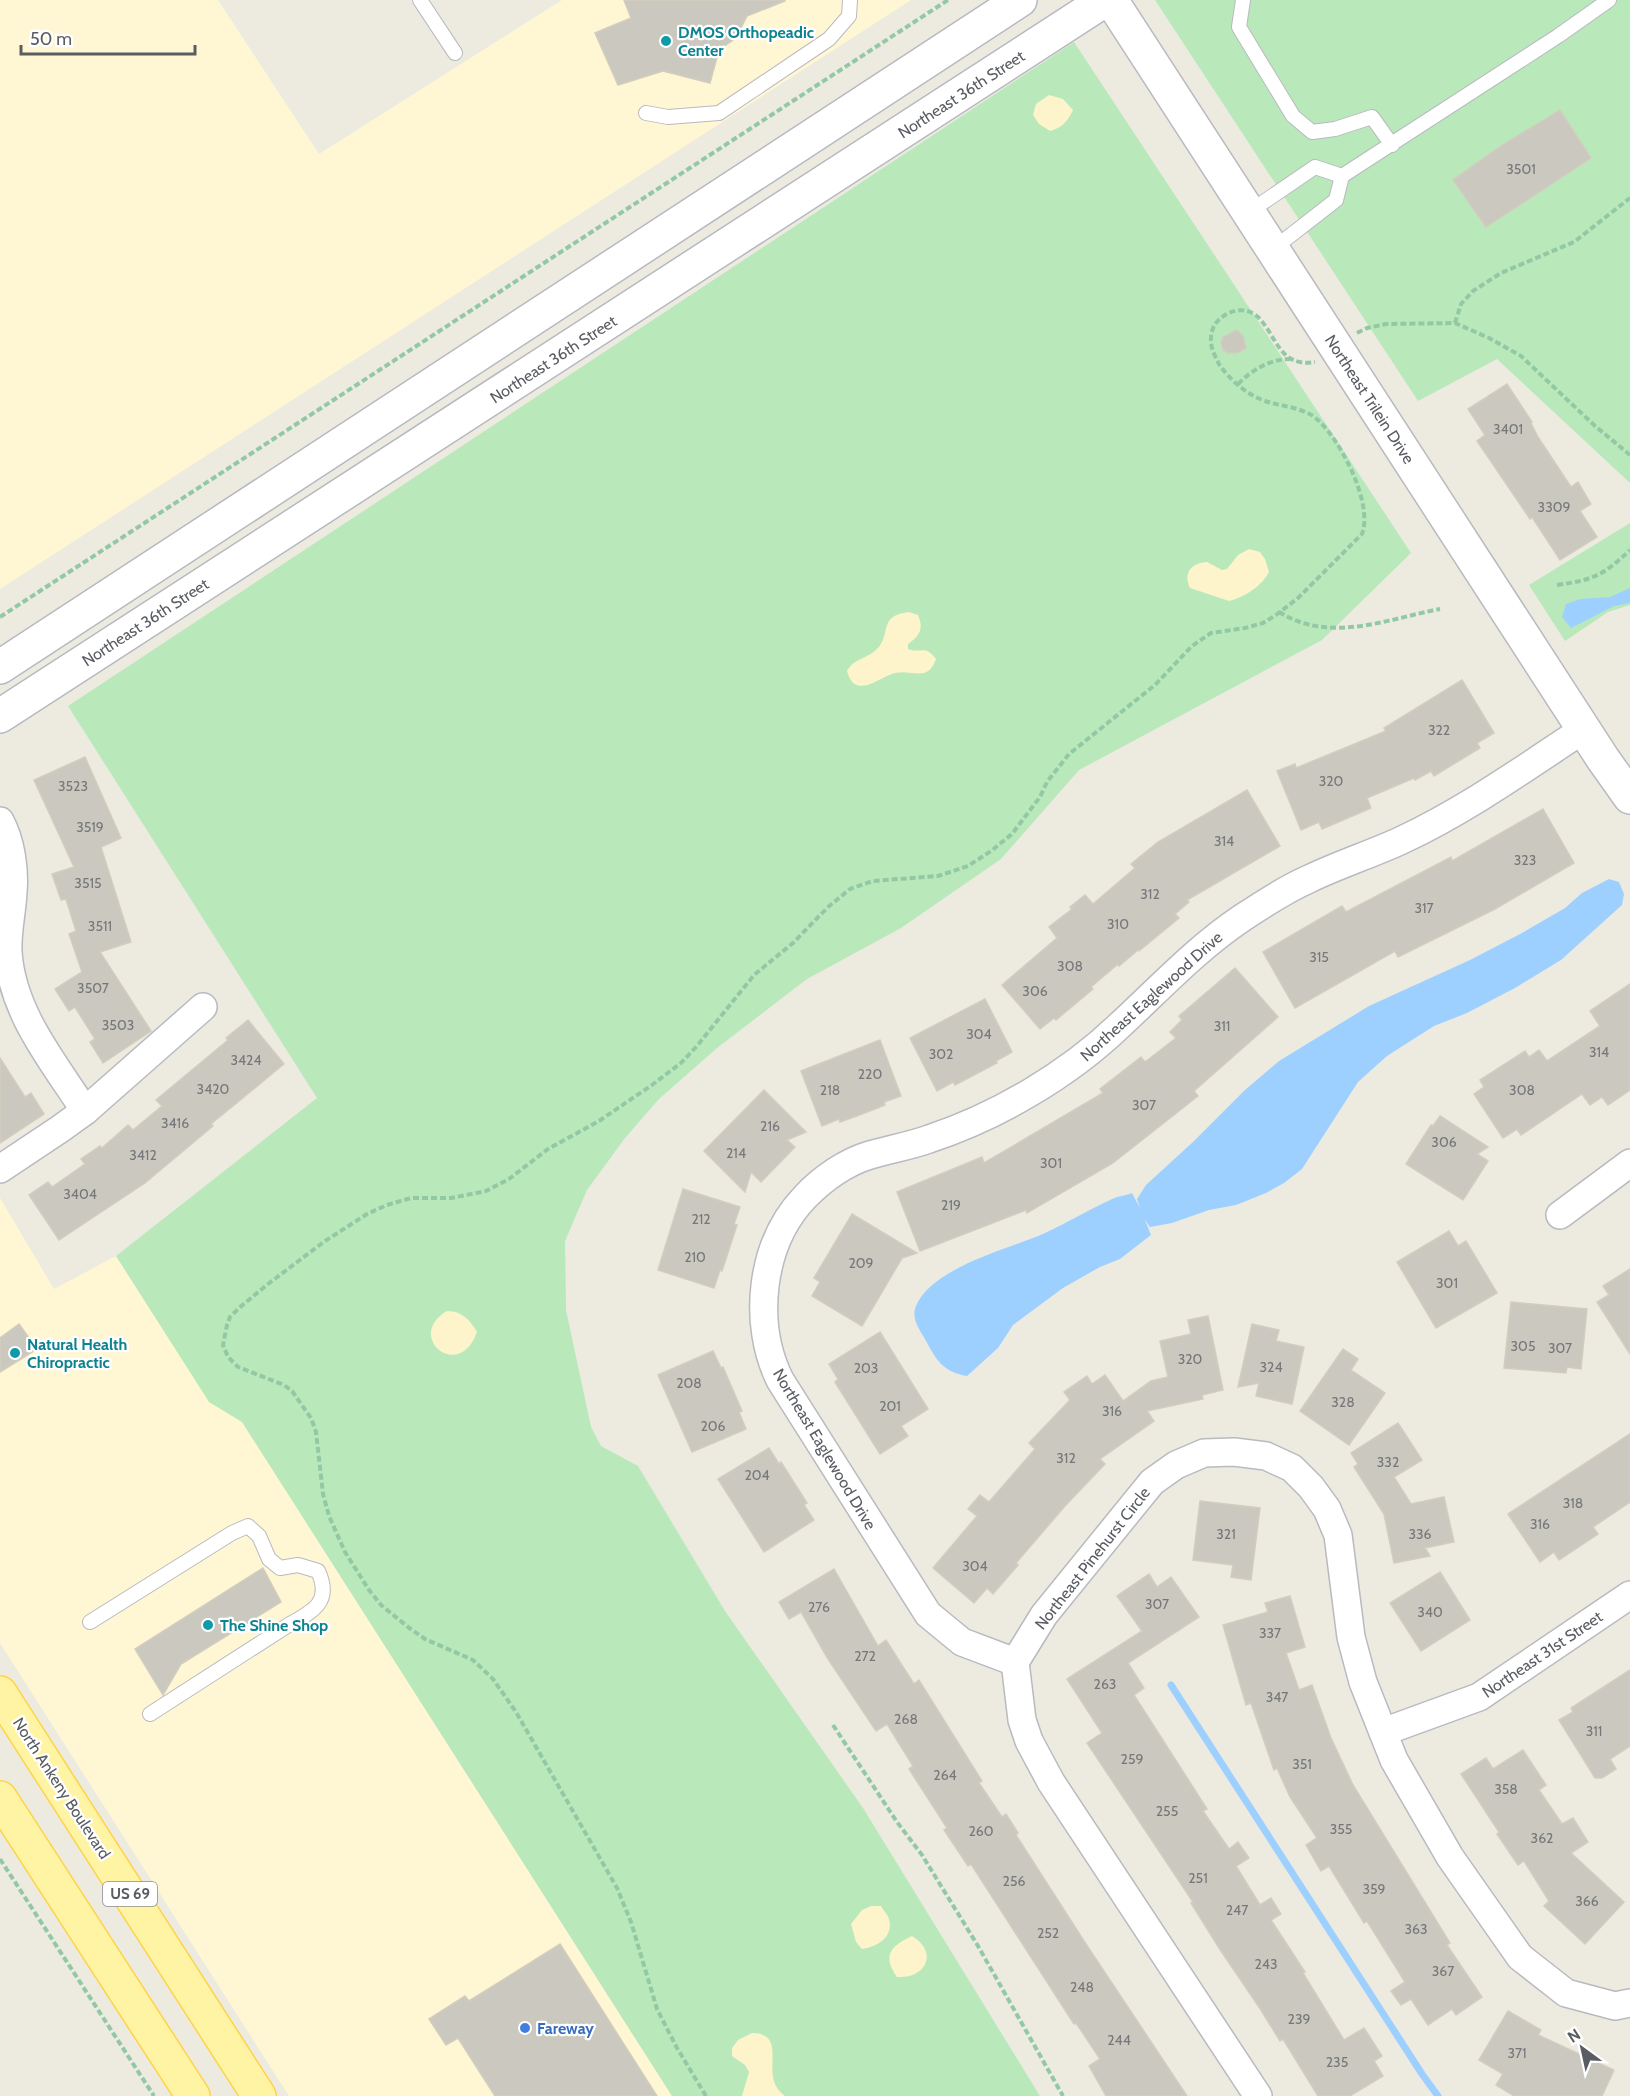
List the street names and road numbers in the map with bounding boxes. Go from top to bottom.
street label: Northeast 36th Street [894,46,1029,142]
street label: Northeast 36th Street [486,311,621,407]
street label: Northeast Trilein Drive [1321,331,1418,467]
street label: Northeast 36th Street [78,574,213,670]
street label: Northeast Eaglewood Drive [1076,928,1226,1065]
street label: Northeast Eaglewood Drive [769,1365,880,1533]
street label: Northeast Pinehurst Circle [1031,1483,1154,1633]
street label: Northeast 31st Street [1478,1607,1607,1702]
street label: North Ankeny Boulevard [9,1714,114,1862]
road number: US 69 [103,1882,157,1906]

